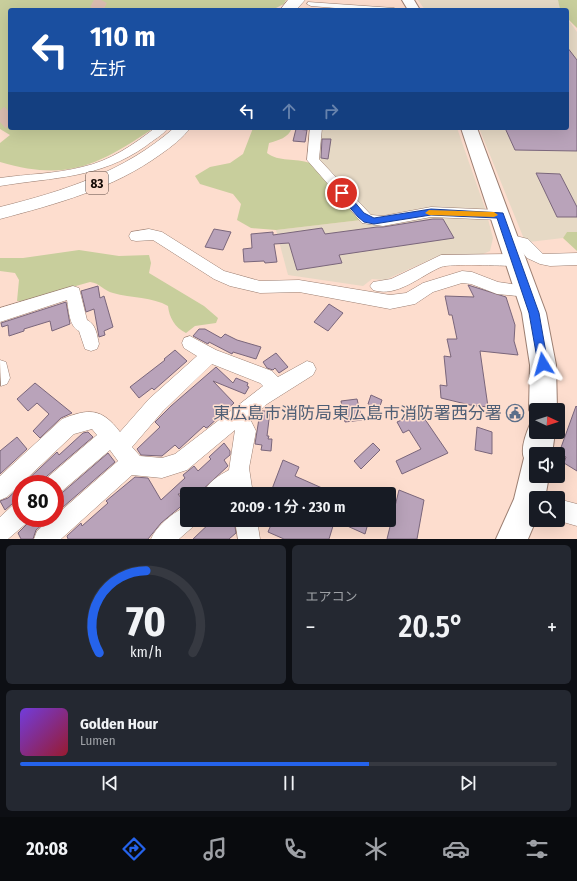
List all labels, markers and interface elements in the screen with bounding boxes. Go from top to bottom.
text: 110 m [90,20,156,53]
icon: left [24,24,76,76]
text: 左折 [90,58,126,80]
icon: left [236,100,258,122]
icon: ahead [278,100,300,122]
icon: right [320,100,342,122]
road number: 83 [86,172,108,194]
pin [325,176,359,210]
icon: arrive [331,182,353,204]
position arrow [522,343,564,385]
place label: 東広島市消防局東広島市消防署西分署 [213,403,502,424]
public building icon: 東広島市消防局東広島市消防署西分署 [505,403,525,423]
north arrow [529,403,565,439]
map controls [529,403,565,527]
button: sound [529,447,565,483]
speed limit sign: 80 [12,475,64,527]
button: search [529,491,565,527]
text: 20:09 · 1 分 · 230 m [231,498,345,516]
text: エアコン [306,589,358,604]
text: 70 [126,596,166,646]
text: 20.5° [399,609,464,645]
text: − [306,614,315,641]
text: + [547,614,557,641]
text: km/h [130,643,162,660]
text: Golden Hour [80,715,158,733]
text: Lumen [80,733,116,748]
icon: previous [99,772,121,794]
icon: pause [278,772,300,794]
icon: next [457,772,479,794]
icon: directions [120,835,148,863]
icon: music [201,835,229,863]
icon: phone [281,835,309,863]
icon: climate [362,835,390,863]
icon: car [442,835,470,863]
icon: filters [523,835,551,863]
text: 20:08 [26,838,68,860]

